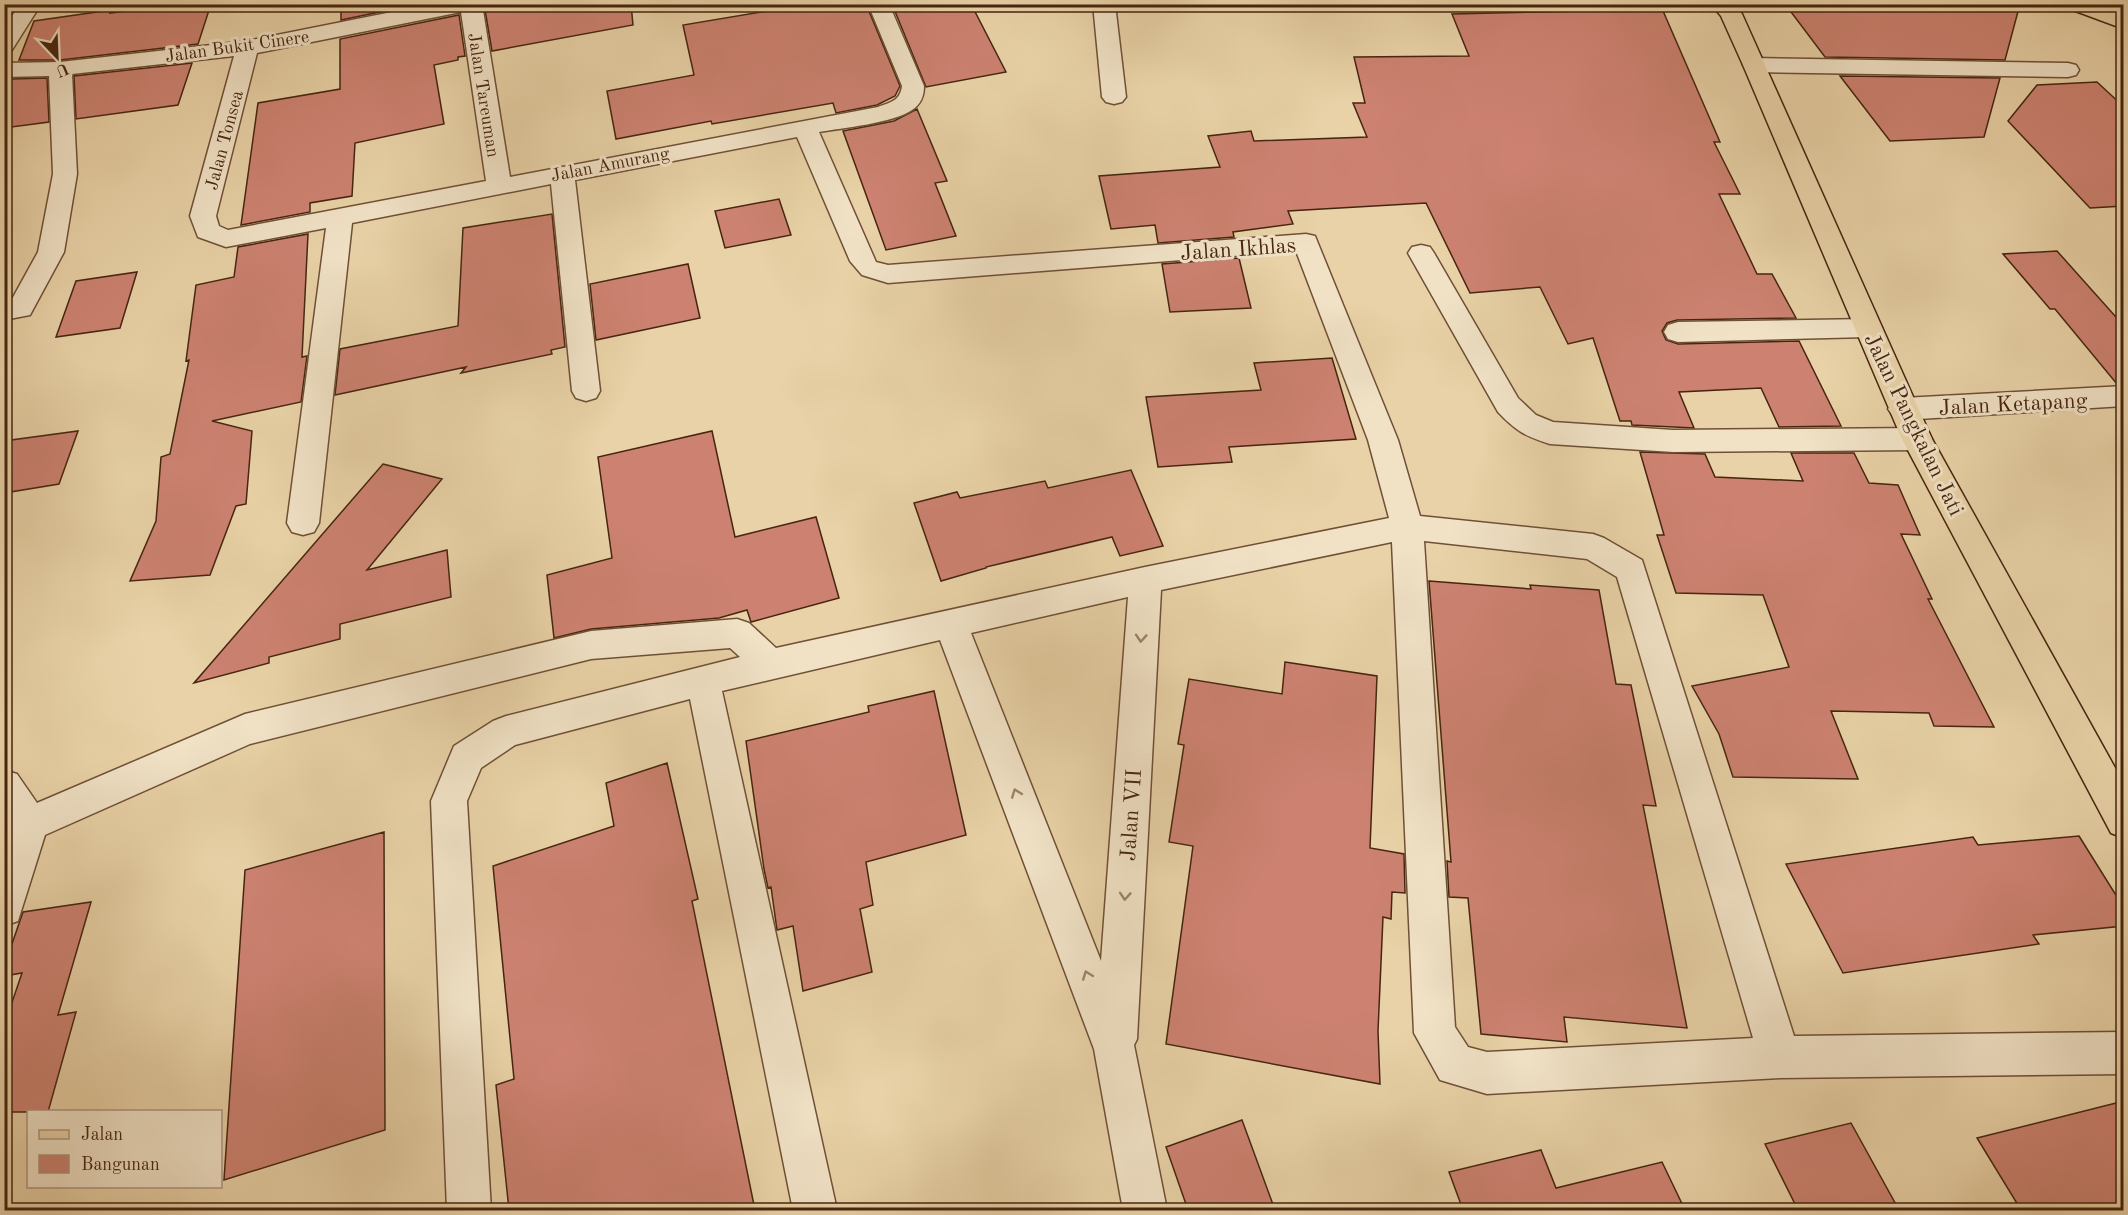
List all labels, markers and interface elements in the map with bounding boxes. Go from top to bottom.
north arrow [27,27,87,87]
street label: Jalan Bukit Cinere [164,28,310,66]
street label: Jalan Tareuman [464,31,502,159]
text: U [53,59,71,79]
street label: Jalan Tonsea [203,88,247,192]
street label: Jalan Amurang [549,145,671,185]
street label: Jalan Ikhlas [1179,235,1297,265]
street label: Jalan Pangkalan Jati [1860,330,1967,520]
street label: Jalan Ketapang [1938,390,2088,420]
one-way arrow [1135,634,1148,643]
street label: Jalan VII [1118,769,1146,862]
one-way arrow [1011,788,1024,799]
one-way arrow [1119,891,1132,900]
one-way arrow [1082,970,1094,981]
legend [27,1110,222,1188]
text: Jalan [81,1126,123,1144]
text: Bangunan [81,1156,160,1174]

